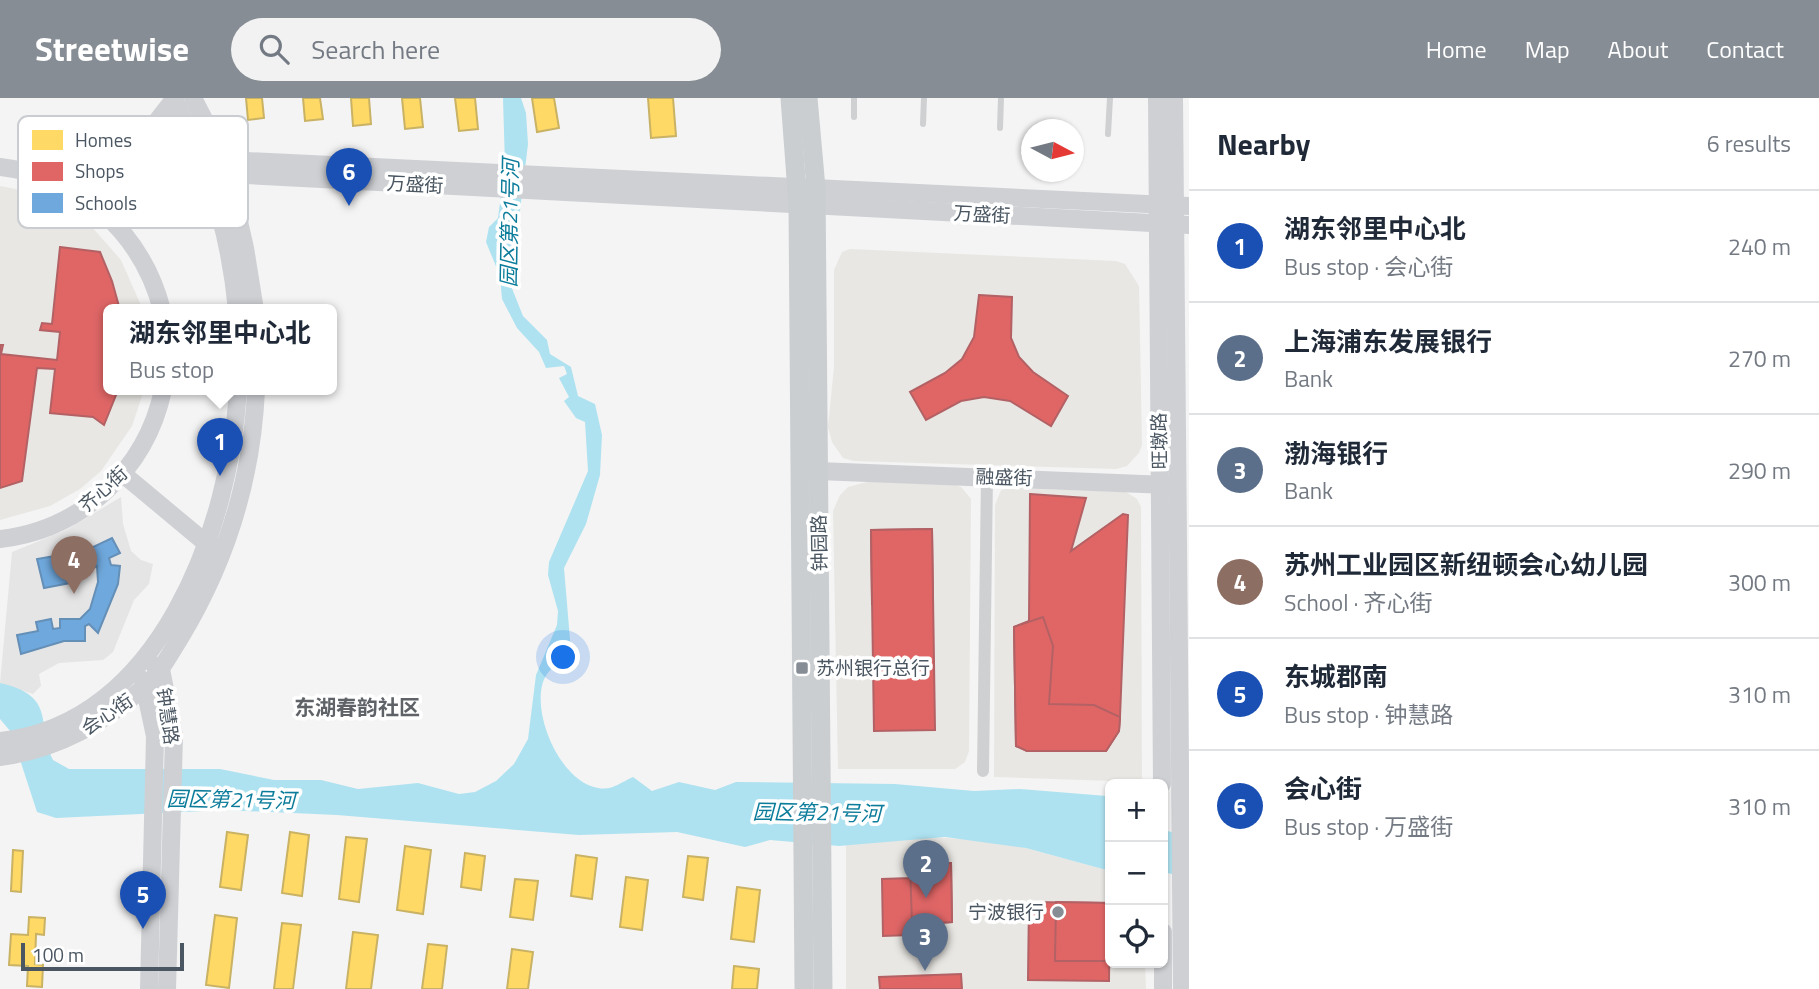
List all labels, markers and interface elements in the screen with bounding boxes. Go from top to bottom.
search box [231,18,721,81]
text: Streetwise [35,24,189,74]
icon: search [255,30,293,68]
text: Search here [311,30,440,69]
text: Home [1426,31,1487,67]
text: Map [1525,31,1570,67]
text: About [1608,31,1668,67]
text: Contact [1706,31,1784,67]
legend [18,116,248,228]
north arrow [1021,119,1084,182]
text: Nearby [1217,121,1310,167]
text: Homes [75,125,132,154]
text: 6 results [1707,126,1791,161]
pin: 6 [326,148,372,206]
water label: 园区第21号河 [492,154,526,288]
text: Shops [75,156,125,185]
street label: 万盛街 [386,168,444,199]
text: Schools [75,188,137,217]
street label: 万盛街 [953,198,1011,229]
text: 湖东邻里中心北 [1284,209,1466,248]
text: 1 [1234,229,1246,264]
text: 240 m [1728,229,1791,264]
text: Bus stop · 会心街 [1284,249,1453,284]
popup [103,304,337,395]
text: 湖东邻里中心北 [129,313,311,352]
text: 上海浦东发展银行 [1284,322,1492,361]
text: 2 [1234,341,1246,376]
text: 270 m [1728,341,1791,376]
text: Bus stop [129,352,214,387]
text: Bank [1284,361,1333,396]
street label: 旺墩路 [1144,412,1173,470]
pin: 1 [197,418,243,476]
text: 渤海银行 [1284,434,1388,473]
text: 3 [1234,453,1246,488]
text: 290 m [1728,453,1791,488]
street label: 齐心街 [72,459,134,518]
street label: 融盛街 [975,461,1033,492]
text: Bank [1284,473,1333,508]
street label: 钟园路 [804,514,833,572]
pin: 4 [51,536,97,594]
text: 苏州工业园区新纽顿会心幼儿园 [1284,545,1648,584]
text: 4 [1234,565,1246,600]
text: 300 m [1728,565,1791,600]
text: School · 齐心街 [1284,585,1433,620]
your location [546,640,580,674]
place label: 苏州银行总行 [816,653,930,682]
text: 东城郡南 [1284,657,1388,696]
marker: 苏州银行总行 [794,660,810,676]
text: 5 [1234,677,1246,712]
text: 310 m [1728,677,1791,712]
street label: 会心街 [75,686,138,742]
street label: 钟慧路 [150,686,187,746]
district label: 东湖春韵社区 [294,691,420,723]
text: Bus stop · 钟慧路 [1284,697,1453,732]
text: 会心街 [1284,769,1362,808]
map controls [1105,779,1168,968]
button: + [1105,779,1168,842]
water label: 园区第21号河 [166,782,300,816]
text: 6 [1234,789,1246,824]
text: 310 m [1728,789,1791,824]
water label: 园区第21号河 [752,795,886,829]
text: Bus stop · 万盛街 [1284,809,1453,844]
pin: 2 [903,840,949,898]
button: − [1105,842,1168,905]
pin: 5 [120,871,166,929]
place label: 宁波银行 [968,897,1044,926]
marker: 宁波银行 [1050,904,1066,920]
button: locate [1105,905,1168,968]
pin: 3 [902,913,948,971]
scale bar [21,940,184,972]
text: 100 m [32,940,84,969]

